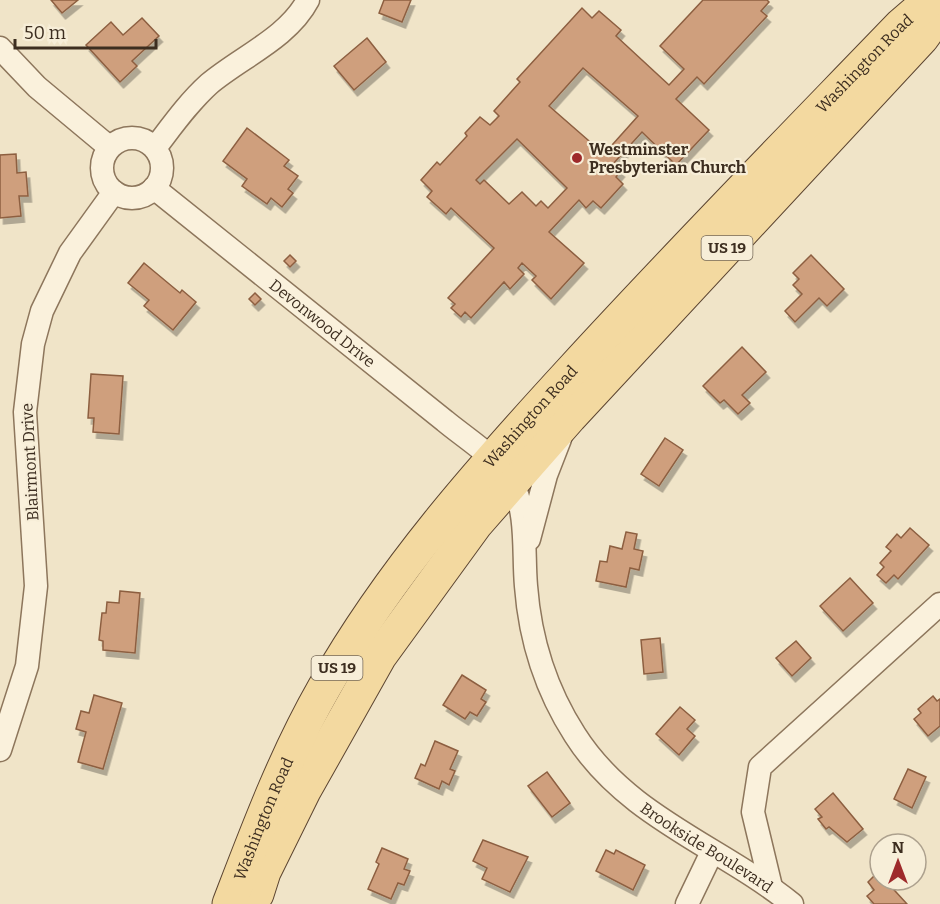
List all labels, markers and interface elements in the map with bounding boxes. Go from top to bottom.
street label: Washington Road [812,9,917,117]
scale bar [15,12,156,50]
text: 50 m [24,22,66,44]
place label: Westminster Presbyterian Church [589,140,746,177]
marker: Westminster Presbyterian Church [570,151,584,165]
road number: US 19 [702,236,752,260]
street label: Devonwood Drive [266,275,379,371]
street label: Washington Road [479,361,581,471]
street label: Blairmont Drive [17,403,43,521]
road number: US 19 [312,656,362,680]
street label: Washington Road [230,754,297,883]
street label: Brookside Boulevard [637,798,777,896]
north arrow [868,832,928,892]
text: N [892,838,904,857]

